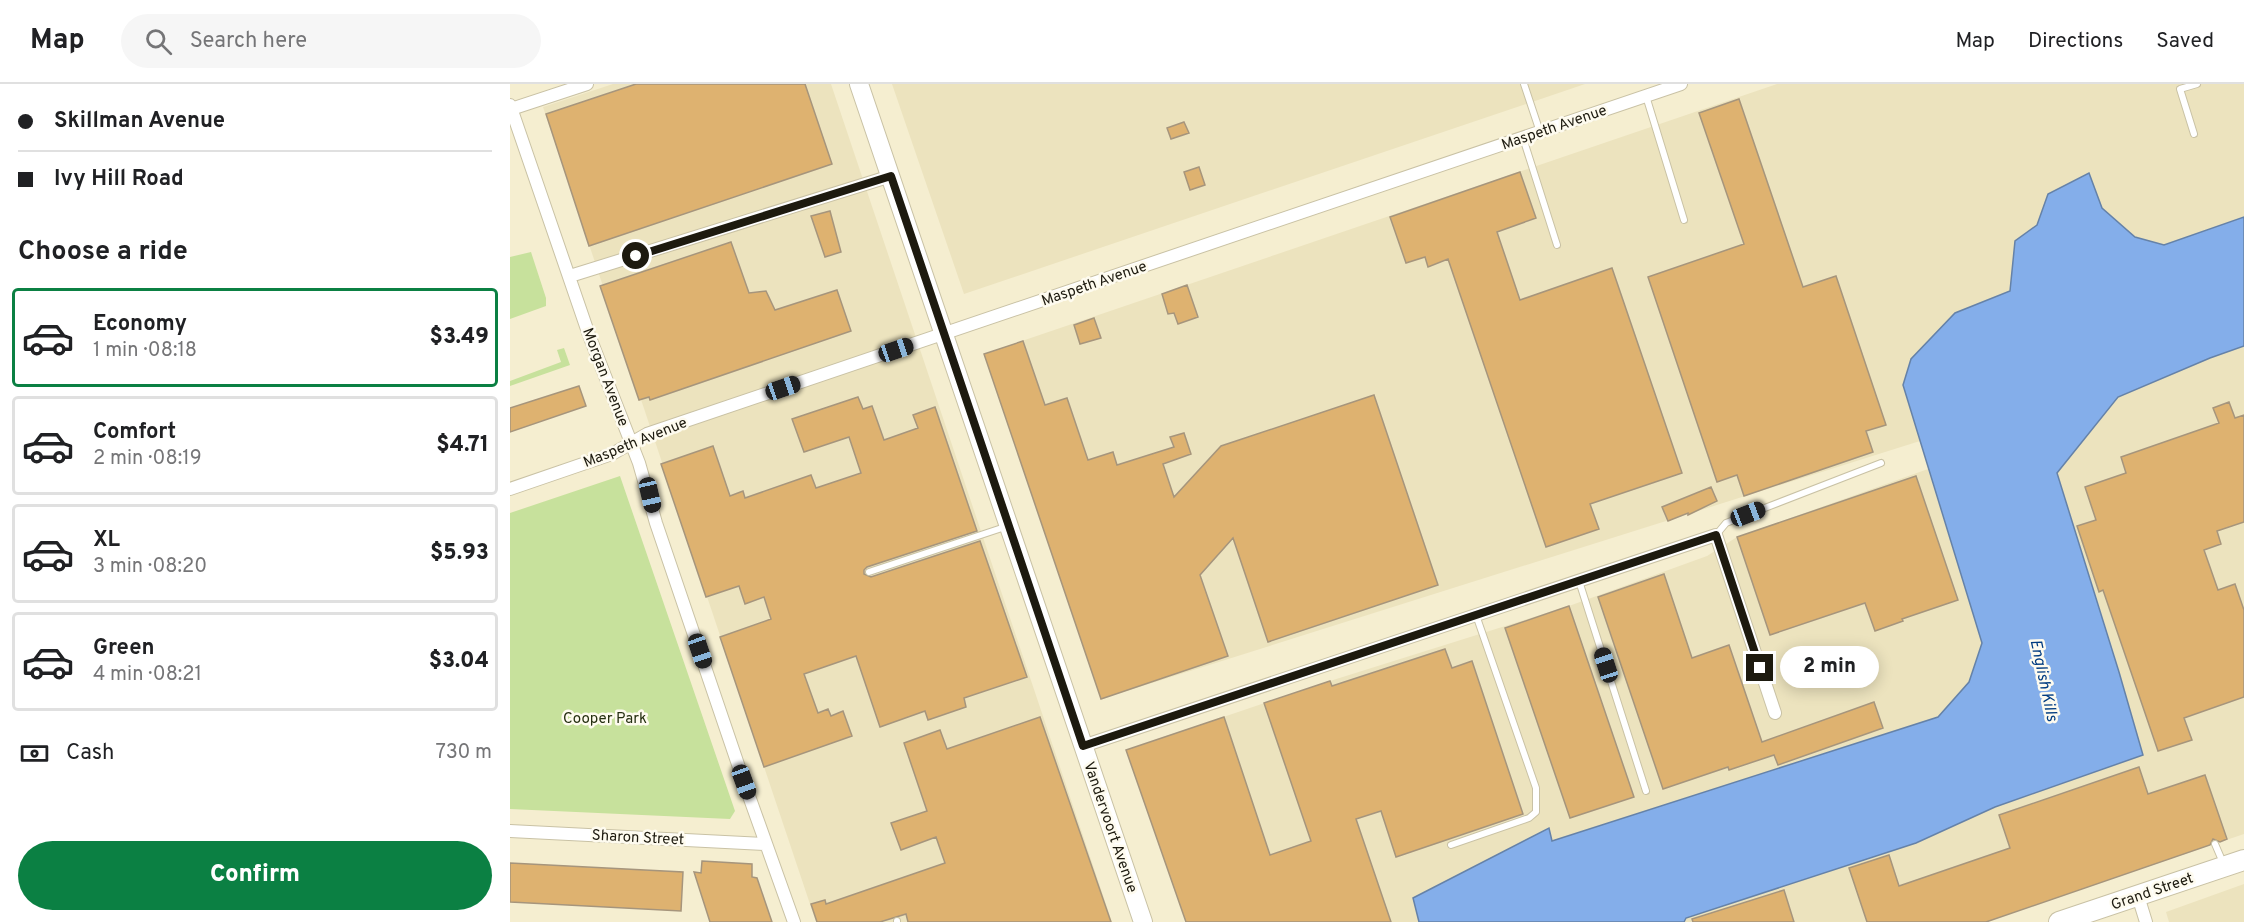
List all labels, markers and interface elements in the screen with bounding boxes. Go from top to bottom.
search box [121,14,541,68]
text: Map [30,23,85,59]
icon: search [142,25,175,58]
text: Search here [190,28,307,55]
text: Map [1955,28,1995,55]
text: Directions [2028,28,2123,55]
text: Saved [2156,28,2214,55]
street label: Maspeth Avenue [1499,102,1610,155]
text: Skillman Avenue [54,108,225,135]
text: Ivy Hill Road [54,166,184,193]
text: Choose a ride [18,235,188,269]
route start [622,242,649,269]
street label: Maspeth Avenue [1039,258,1150,311]
icon: car [21,311,75,365]
text: Economy [93,311,187,338]
text: $3.49 [430,324,489,351]
street label: Morgan Avenue [577,326,632,429]
car [876,336,916,364]
text: 1 min · 08:18 [93,338,197,364]
car [763,374,803,402]
street label: Maspeth Avenue [581,414,690,473]
icon: car [21,419,75,473]
text: Comfort [93,419,176,446]
text: $4.71 [436,432,489,459]
text: 2 min · 08:19 [93,446,202,472]
car [637,475,663,515]
car [1728,499,1768,529]
icon: car [21,527,75,581]
text: XL [93,527,120,554]
text: $5.93 [430,540,489,567]
text: 3 min · 08:20 [93,554,207,580]
car [686,631,714,671]
icon: car [21,635,75,689]
text: Green [93,635,155,662]
water label: English Kills [2025,638,2062,724]
car [1592,645,1620,685]
callout: 2 min [1781,647,1880,689]
text: $3.04 [429,648,489,675]
route end [1746,654,1773,681]
text: 2 min [1803,654,1856,680]
text: 4 min · 08:21 [93,662,202,688]
park label: Cooper Park [563,710,647,729]
icon: cash [18,737,51,770]
text: Cash [66,740,115,767]
text: 730 m [436,740,492,766]
street label: Vandervoort Avenue [1078,759,1141,896]
car [729,762,759,802]
street label: Sharon Street [591,827,685,850]
button: Confirm [18,841,492,910]
street label: Grand Street [2109,869,2196,915]

